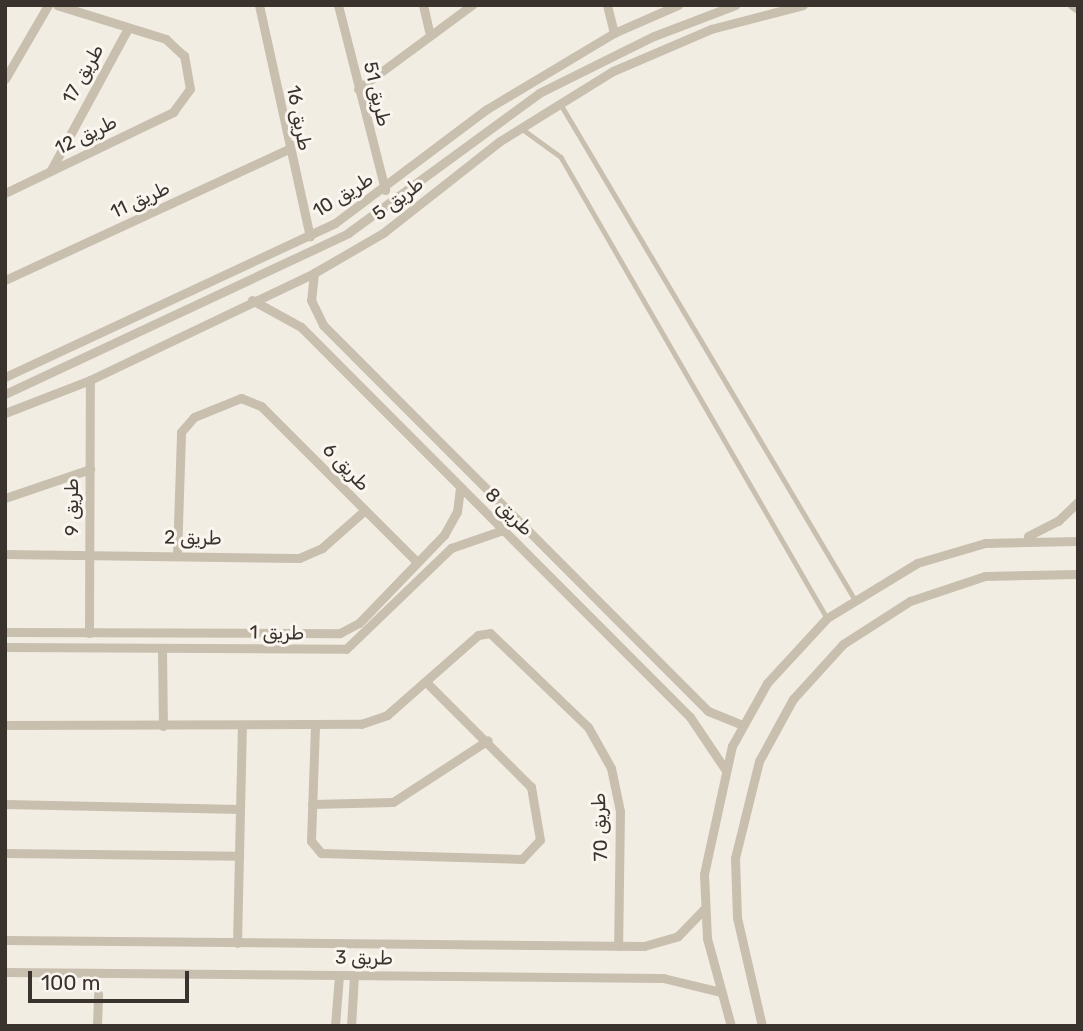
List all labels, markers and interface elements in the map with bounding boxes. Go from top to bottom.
street label: طريق 17 [57,40,109,108]
street label: طريق 51 [359,59,395,129]
street label: طريق 16 [282,83,316,153]
street label: طريق 12 [51,110,121,160]
street label: طريق 10 [309,168,377,222]
street label: طريق 5 [368,173,428,225]
street label: طريق 11 [107,176,173,224]
street label: طريق 6 [318,438,374,496]
street label: طريق 9 [61,478,83,536]
street label: طريق 8 [480,483,538,541]
street label: طريق 2 [164,526,222,550]
street label: طريق 1 [250,621,304,645]
street label: طريق 70 [587,792,613,862]
street label: طريق 3 [335,946,393,970]
scale bar [32,958,192,1002]
text: 100 m [41,970,100,995]

